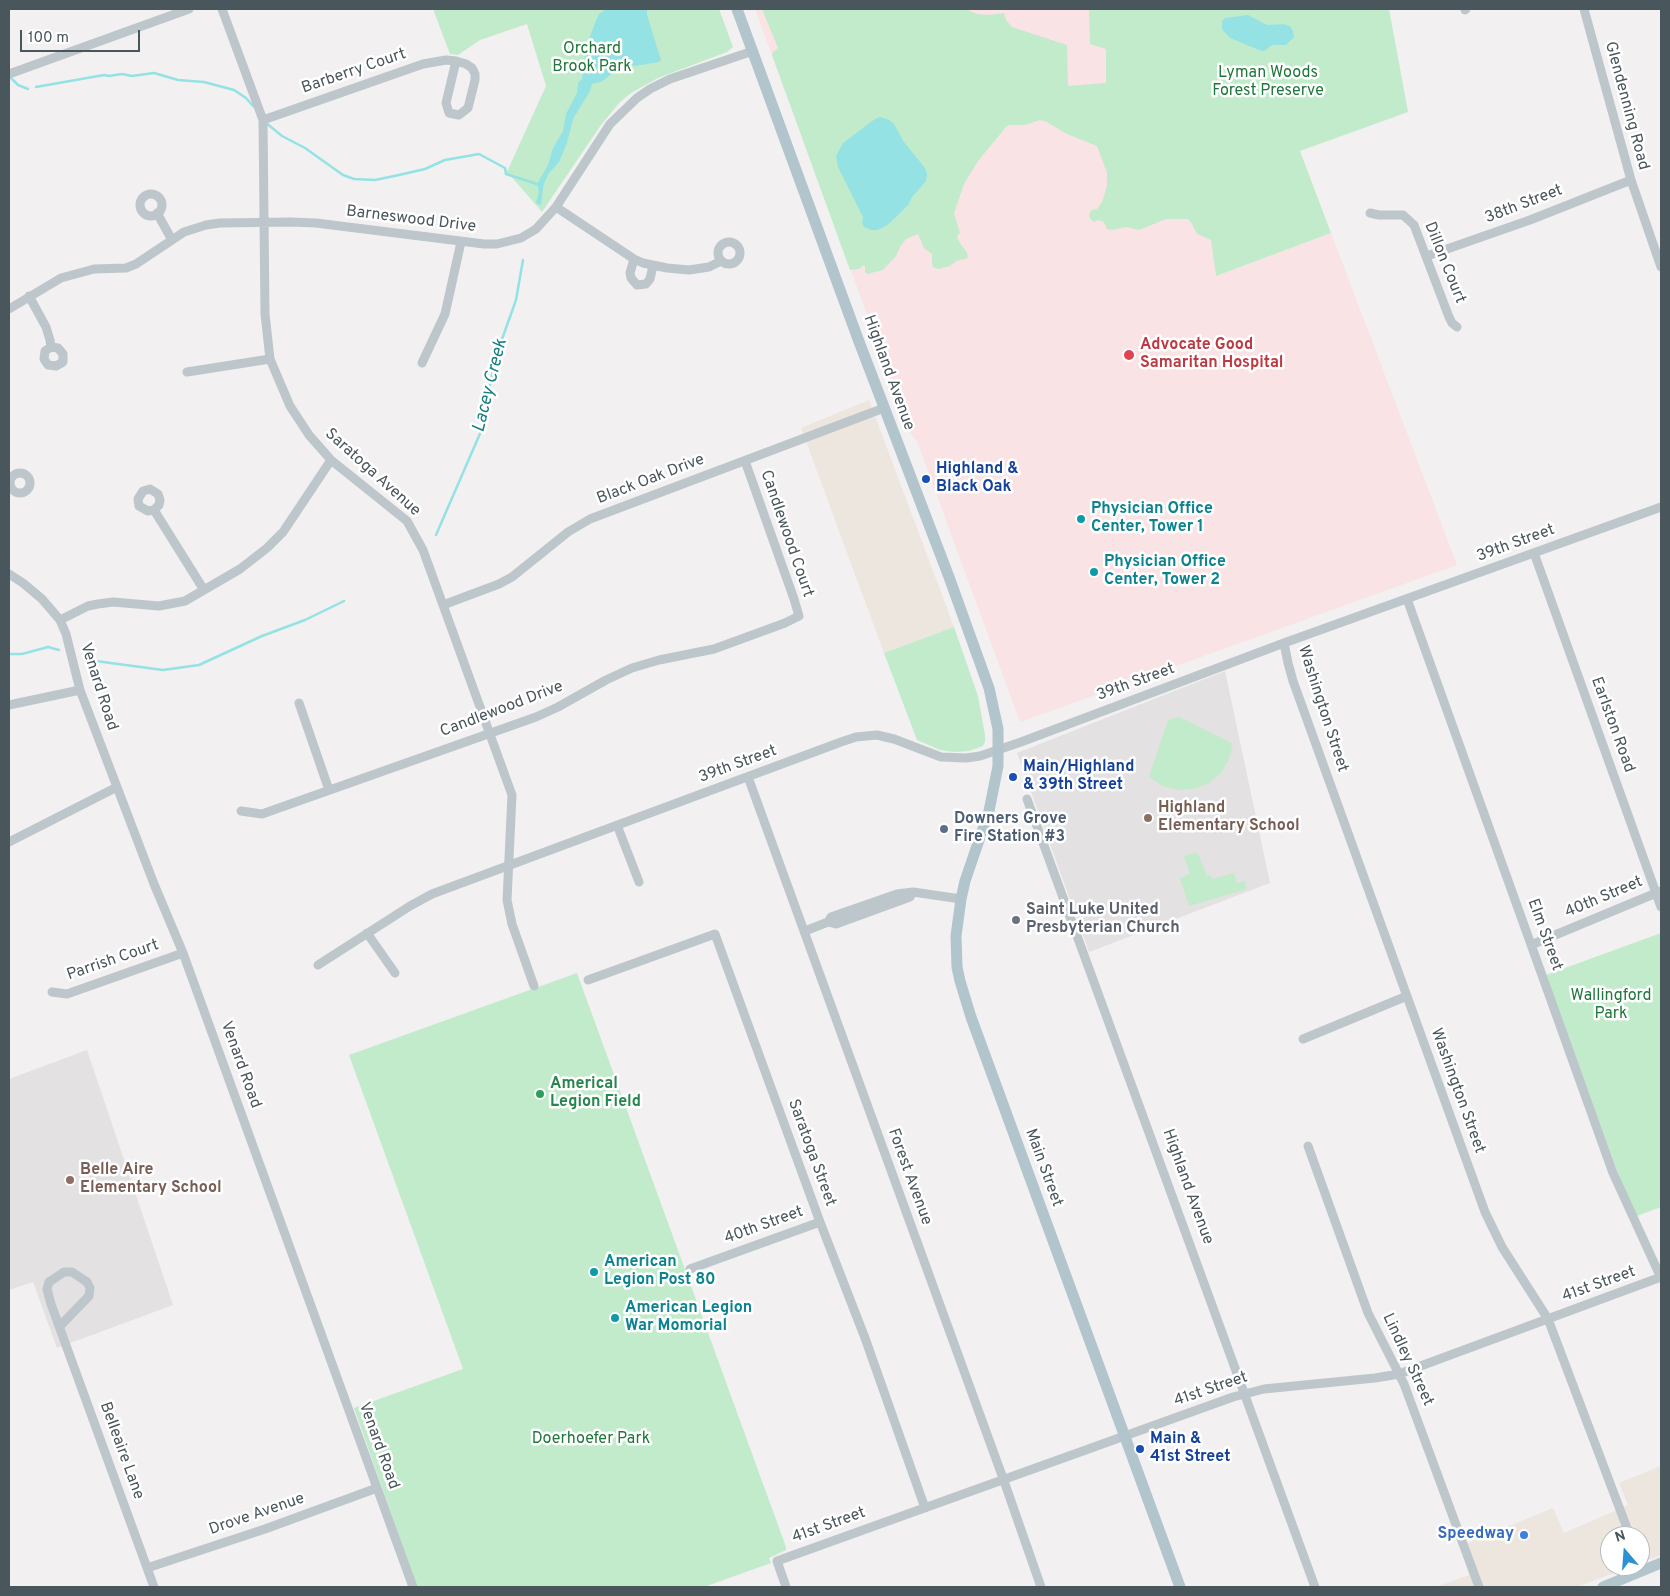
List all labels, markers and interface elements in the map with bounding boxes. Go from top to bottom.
scale bar [22,20,142,52]
text: 100 m [28,29,69,48]
park label: Orchard Brook Park [552,40,632,78]
street label: Glendenning Road [1600,40,1652,172]
street label: Barberry Court [299,45,409,99]
park label: Lyman Woods Forest Preserve [1212,64,1324,102]
street label: 38th Street [1482,181,1566,229]
street label: Barneswood Drive [345,203,477,237]
street label: Dillon Court [1419,220,1469,306]
street label: Highland Avenue [858,313,918,433]
place label: Advocate Good Samaritan Hospital [1140,336,1284,374]
water label: Lacey Creek [469,337,513,435]
marker: Advocate Good Samaritan Hospital [1122,348,1136,362]
street label: Saratoga Avenue [320,425,424,521]
street label: Black Oak Drive [595,451,707,509]
place label: Highland & Black Oak [936,460,1019,498]
street label: Candlewood Court [755,468,817,600]
marker: Highland & Black Oak [920,473,932,485]
place label: Physician Office Center, Tower 1 [1091,500,1213,538]
marker: Physician Office Center, Tower 1 [1075,513,1087,525]
street label: 39th Street [1474,521,1558,567]
place label: Physician Office Center, Tower 2 [1104,553,1226,591]
marker: Physician Office Center, Tower 2 [1088,566,1100,578]
street label: Venard Road [75,641,121,733]
street label: Washington Street [1292,643,1352,775]
street label: 39th Street [1094,660,1178,706]
street label: Earlston Road [1586,675,1638,775]
street label: Candlewood Drive [438,678,566,742]
street label: 39th Street [696,742,780,788]
place label: Main/Highland & 39th Street [1023,758,1134,796]
marker: Main/Highland & 39th Street [1007,771,1019,783]
place label: Highland Elementary School [1158,799,1300,837]
place label: Downers Grove Fire Station #3 [954,810,1067,848]
marker: Highland Elementary School [1142,812,1154,824]
marker: Downers Grove Fire Station #3 [938,823,950,835]
street label: 40th Street [1562,873,1646,923]
street label: Elm Street [1522,896,1566,974]
place label: Saint Luke United Presbyterian Church [1026,901,1180,939]
marker: Saint Luke United Presbyterian Church [1010,914,1022,926]
street label: Parrish Court [64,936,162,986]
park label: Wallingford Park [1571,987,1651,1025]
street label: Venard Road [215,1019,265,1111]
street label: Washington Street [1425,1026,1489,1156]
place label: Americal Legion Field [550,1075,641,1113]
marker: Americal Legion Field [534,1088,546,1100]
street label: Saratoga Street [783,1097,839,1209]
street label: Forest Avenue [883,1126,935,1228]
street label: Main Street [1020,1126,1066,1210]
street label: Highland Avenue [1157,1127,1217,1247]
place label: Belle Aire Elementary School [80,1161,222,1199]
marker: Belle Aire Elementary School [64,1174,76,1186]
street label: 40th Street [722,1203,806,1249]
place label: American Legion Post 80 [604,1253,716,1291]
street label: 41st Street [1560,1263,1638,1307]
marker: American Legion Post 80 [588,1266,600,1278]
place label: American Legion War Momorial [625,1299,752,1337]
street label: Lindley Street [1377,1311,1437,1409]
marker: American Legion War Momorial [609,1312,621,1324]
street label: 41st Street [1172,1368,1250,1412]
street label: Belleaire Lane [94,1400,148,1502]
street label: Venard Road [353,1400,403,1492]
park label: Doerhoefer Park [532,1430,650,1450]
place label: Main & 41st Street [1150,1430,1230,1468]
marker: Main & 41st Street [1134,1443,1146,1455]
street label: Drove Avenue [207,1490,307,1540]
street label: 41st Street [790,1504,868,1548]
place label: Speedway [1438,1525,1514,1545]
north arrow [1600,1526,1650,1576]
text: N [1613,1528,1628,1547]
marker: Speedway [1518,1529,1530,1541]

